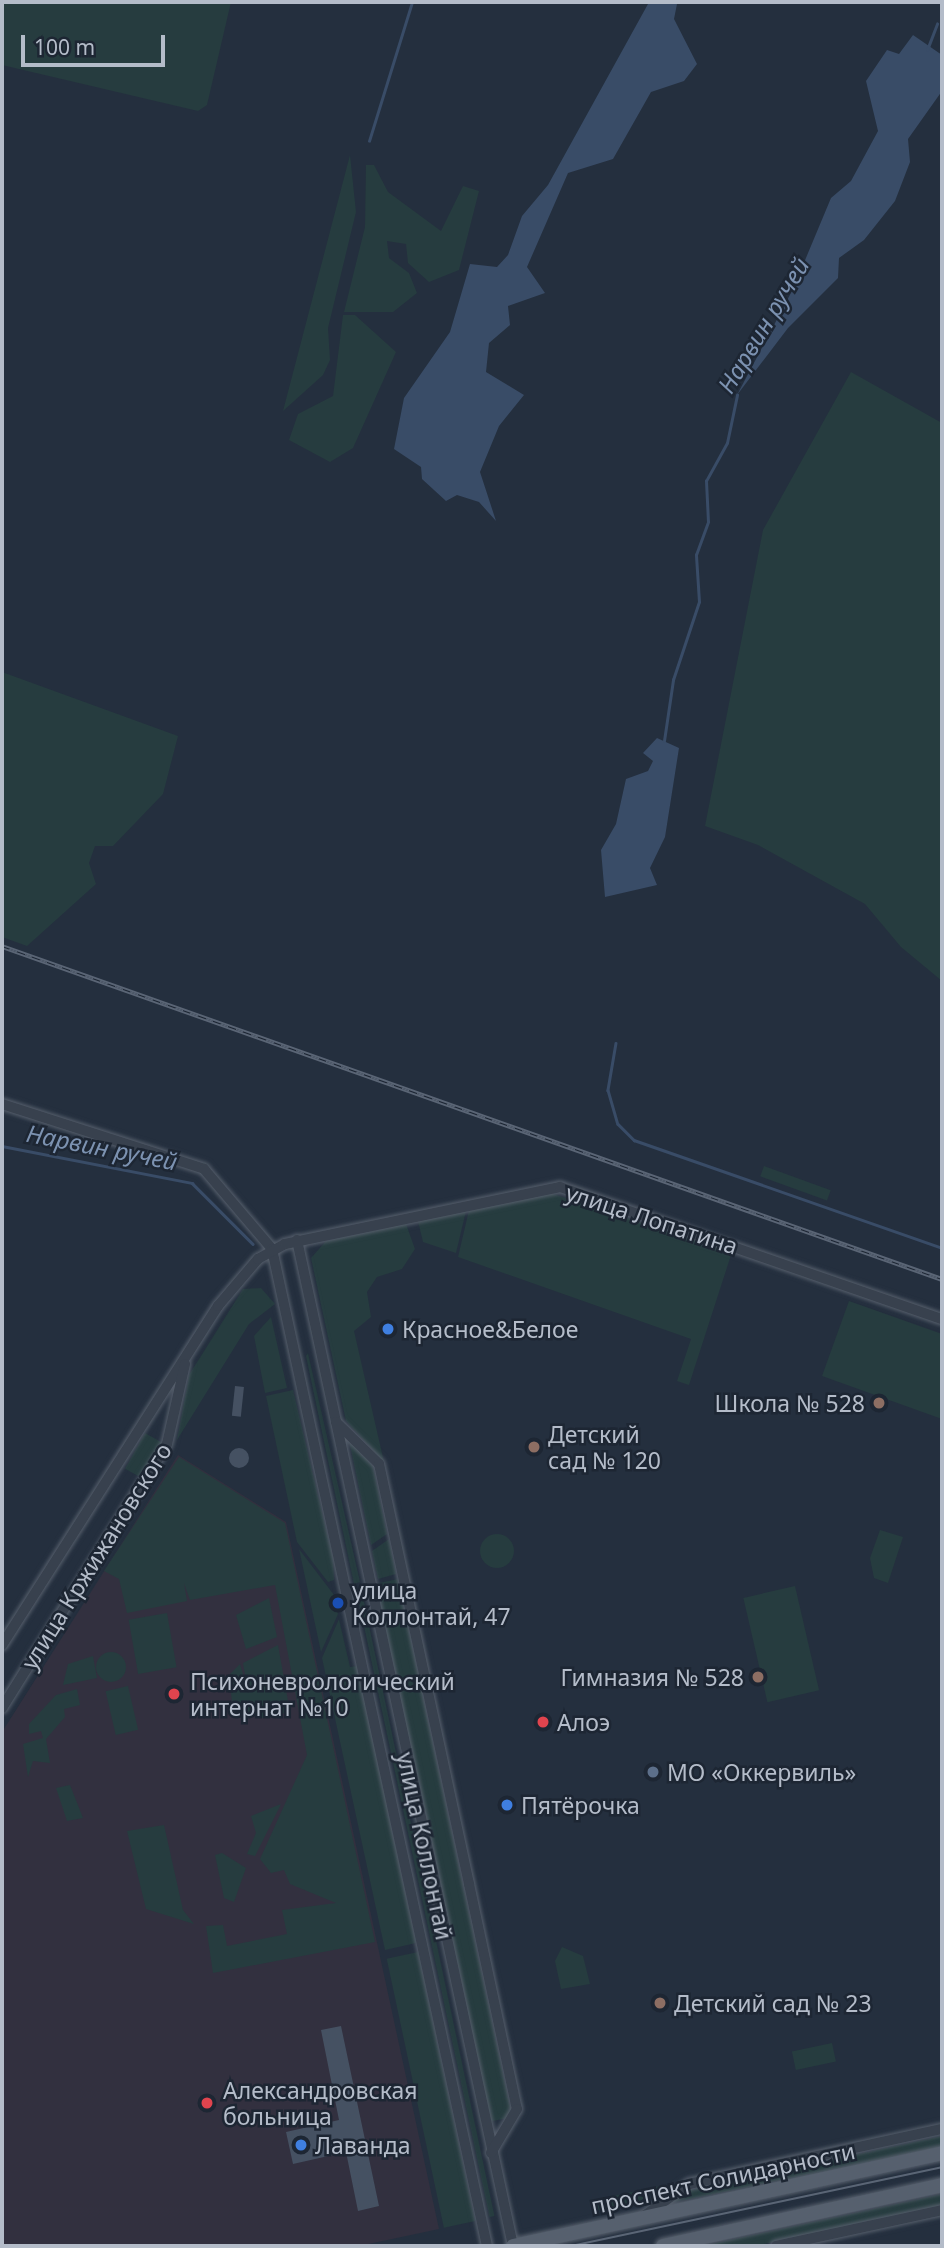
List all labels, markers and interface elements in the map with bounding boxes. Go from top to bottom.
scale bar [24,21,168,65]
text: 100 m [34,33,95,61]
water label: Нарвин ручей [711,252,815,398]
water label: Нарвин ручей [24,1118,180,1176]
street label: улица Лопатина [562,1178,742,1260]
place label: Красное&Белое [402,1315,578,1343]
marker: Красное&Белое [380,1321,396,1337]
place label: Школа № 528 [715,1389,865,1417]
marker: Школа № 528 [871,1395,887,1411]
place label: Детский сад № 120 [548,1420,661,1474]
street label: улица Кржижановского [15,1438,177,1674]
marker: Детский сад № 120 [526,1439,542,1455]
place label: улица Коллонтай, 47 [352,1576,511,1630]
marker: улица Коллонтай, 47 [330,1595,346,1611]
place label: Гимназия № 528 [560,1663,744,1691]
place label: Психоневрологический интернат №10 [190,1667,455,1721]
marker: Гимназия № 528 [750,1669,766,1685]
marker: Психоневрологический интернат №10 [164,1684,184,1704]
place label: Алоэ [557,1708,610,1736]
marker: Алоэ [535,1714,551,1730]
street label: улица Коллонтай [392,1750,458,1942]
place label: МО «Оккервиль» [667,1758,856,1786]
marker: МО «Оккервиль» [645,1764,661,1780]
place label: Пятёрочка [521,1791,640,1819]
marker: Пятёрочка [499,1797,515,1813]
place label: Детский сад № 23 [674,1989,872,2017]
marker: Детский сад № 23 [652,1995,668,2011]
place label: Александровская больница [223,2076,418,2130]
marker: Александровская больница [197,2093,217,2113]
place label: Лаванда [315,2131,410,2159]
street label: проспект Солидарности [588,2136,858,2220]
marker: Лаванда [293,2137,309,2153]

